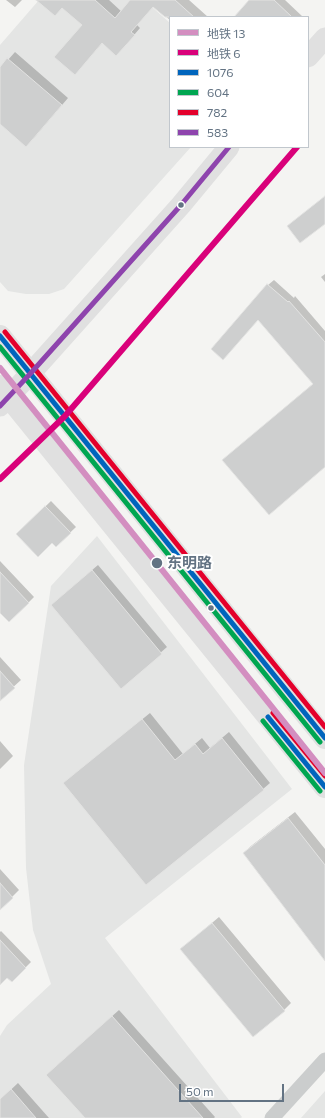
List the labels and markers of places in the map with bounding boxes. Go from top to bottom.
unlabelled marker [176,200,186,210]
place label: 东明路 [167,554,212,572]
marker: 东明路 [150,556,164,570]
unlabelled marker [206,603,216,613]

